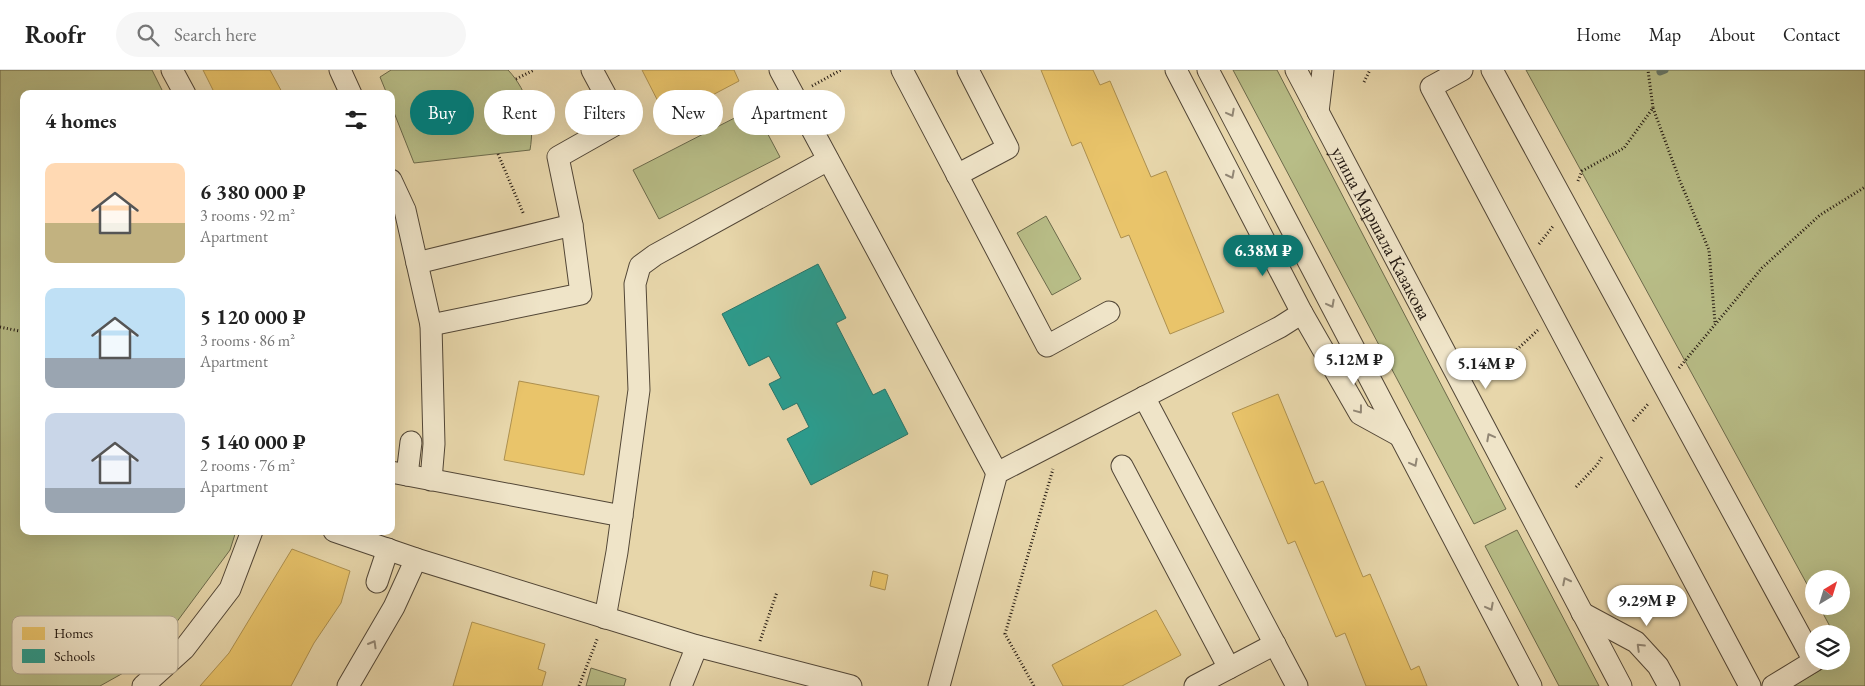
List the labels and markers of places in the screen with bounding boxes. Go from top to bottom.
pin: 6.38M ₽ [1217,234,1309,277]
pin: 5.12M ₽ [1308,344,1400,386]
pin: 5.14M ₽ [1440,348,1532,390]
pin: 9.29M ₽ [1601,584,1693,627]

